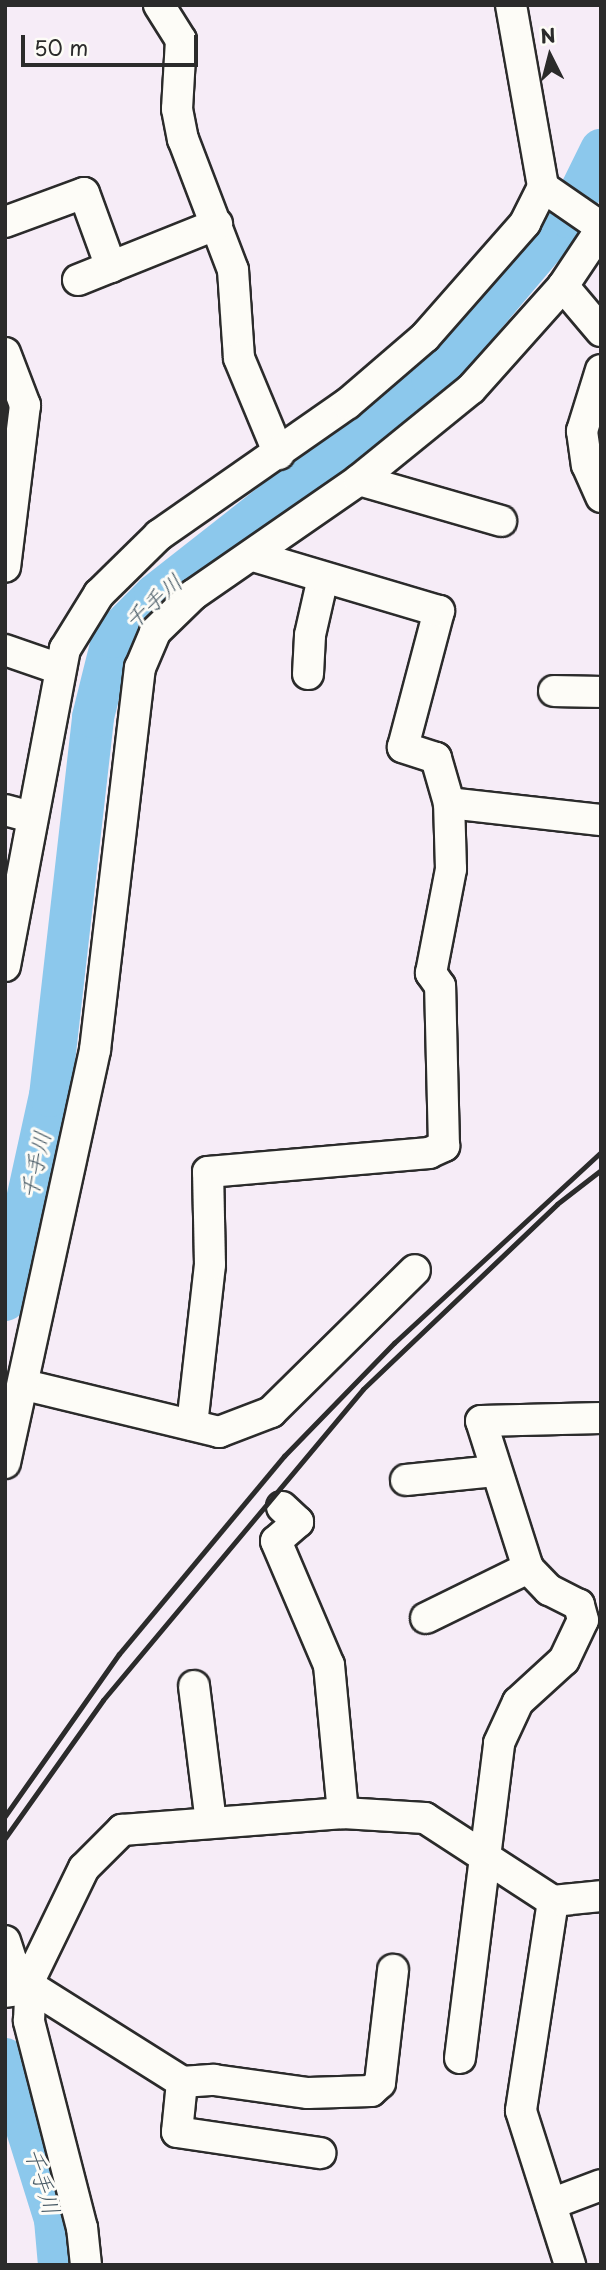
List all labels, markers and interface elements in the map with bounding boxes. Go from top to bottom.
text: N [539,20,557,50]
scale bar [24,21,201,65]
north arrow [515,21,585,91]
text: 50 m [34,31,88,63]
water label: 千手川 [118,568,188,634]
water label: 千手川 [14,1128,56,1202]
water label: 千手川 [20,2144,66,2218]

